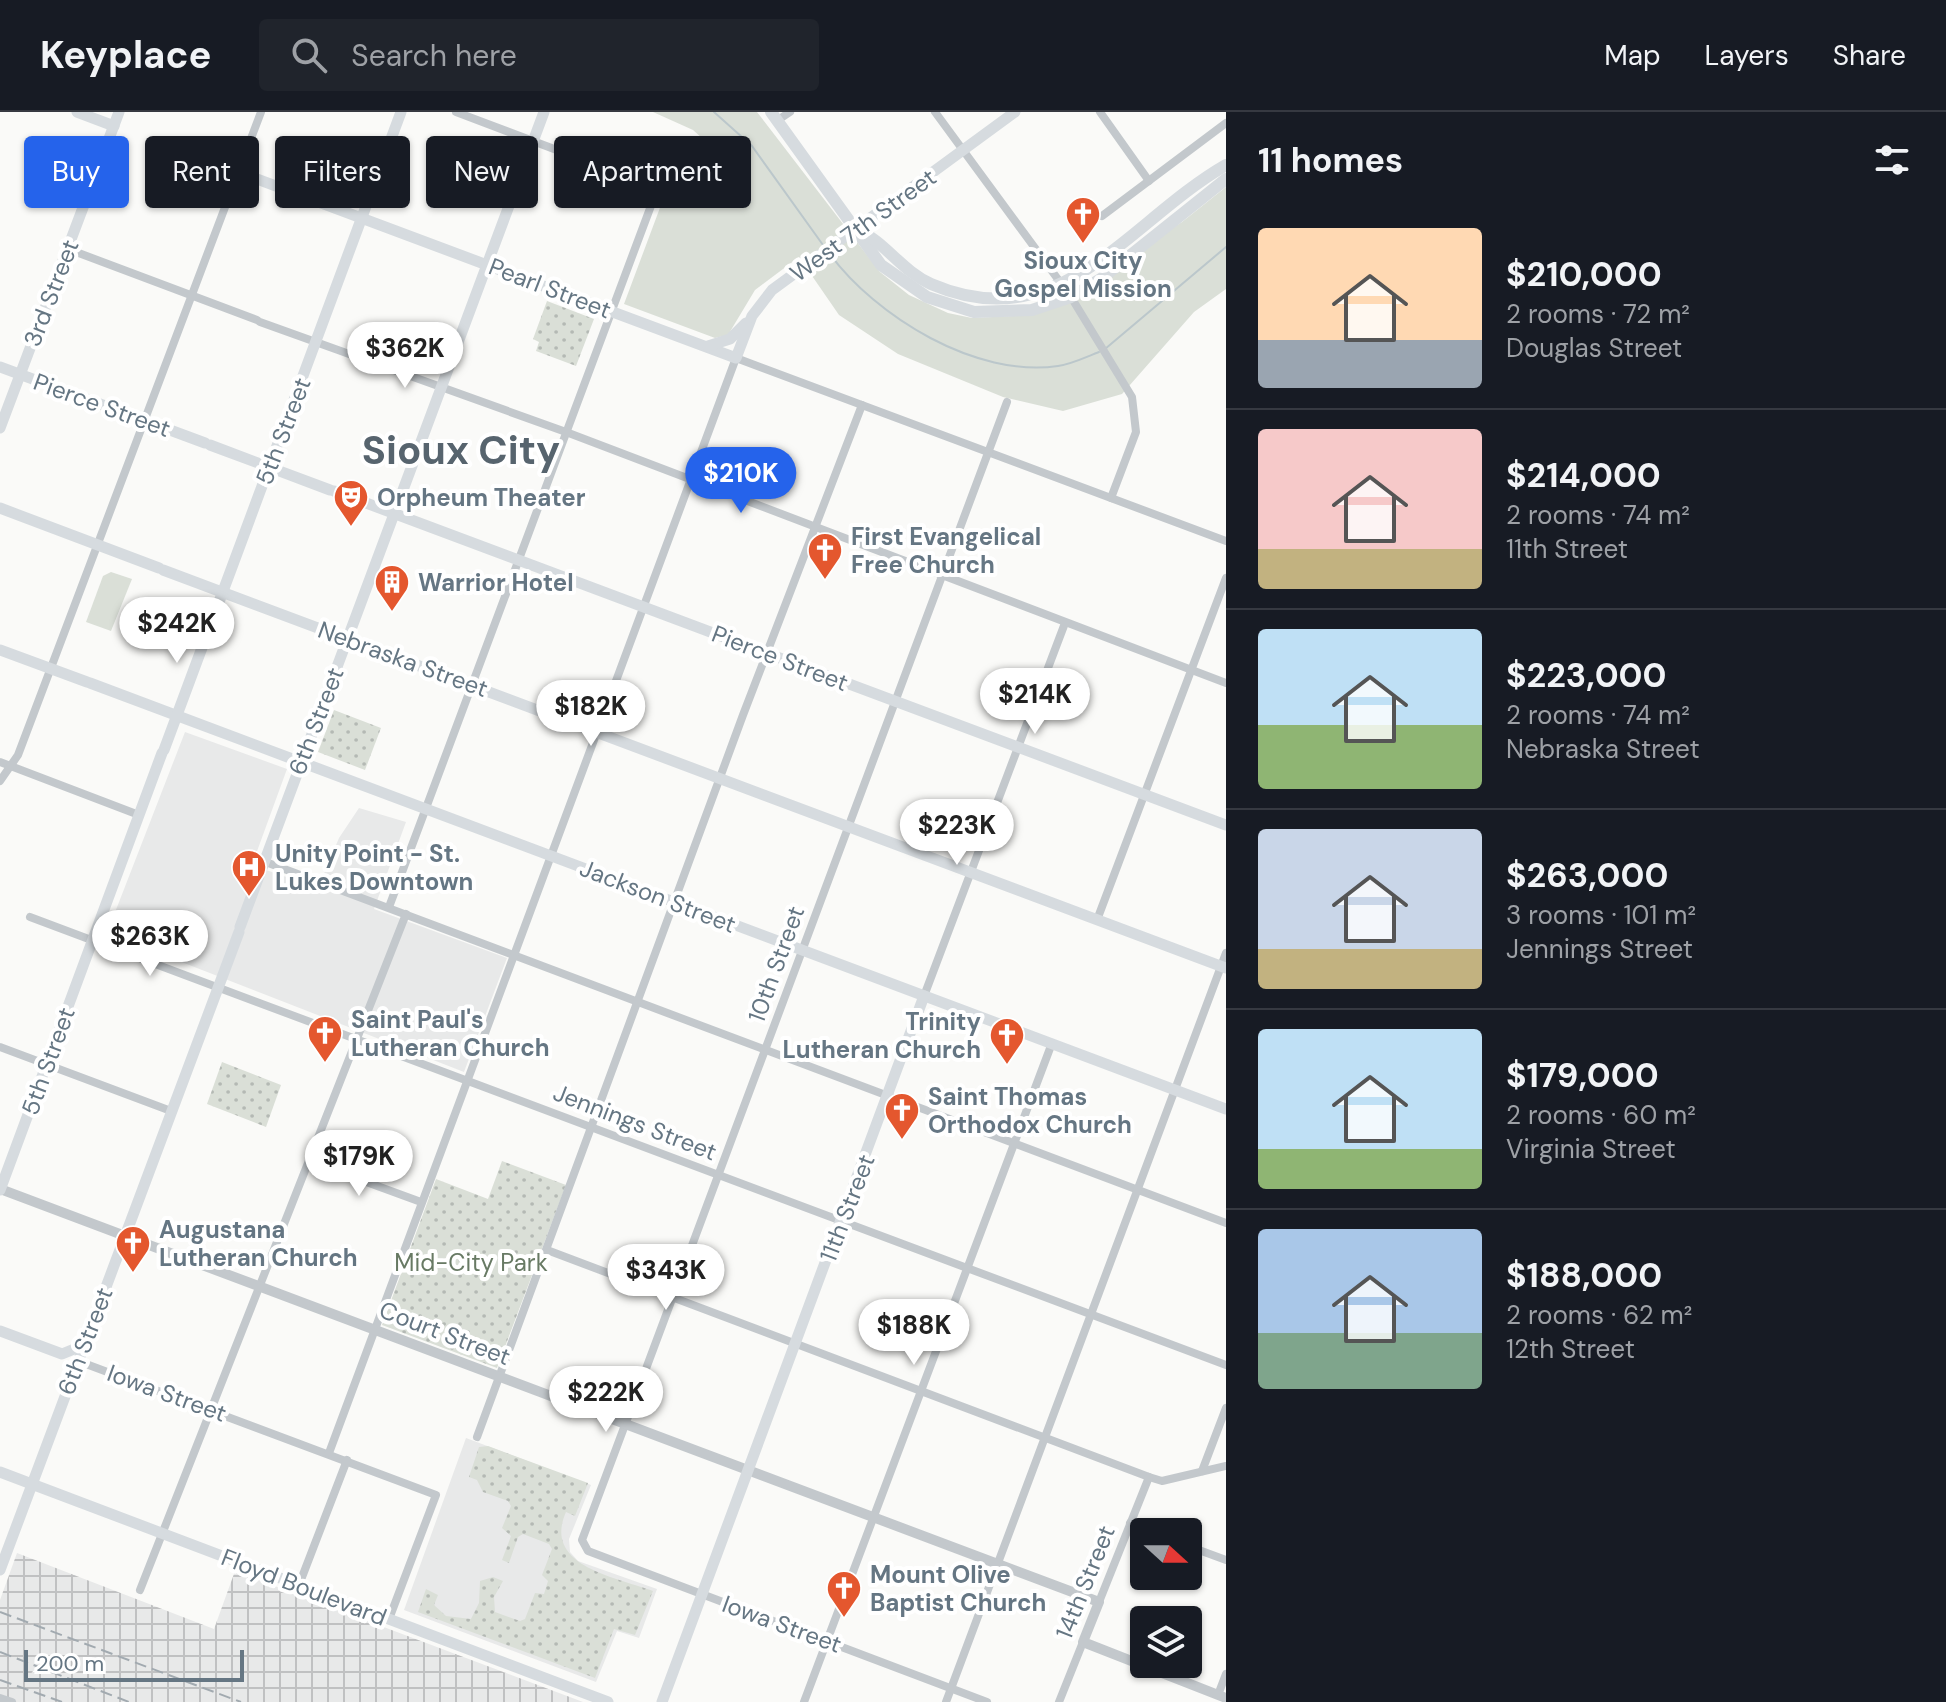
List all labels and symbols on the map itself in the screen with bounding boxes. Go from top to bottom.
street label: West 7th Street [784,162,942,288]
church icon: Sioux City Gospel Mission [1064,195,1102,245]
street label: 3rd Street [16,235,86,351]
place label: Sioux City Gospel Mission [994,245,1172,304]
street label: Pearl Street [484,250,616,326]
pin: $362K [349,322,461,390]
street label: Pierce Street [29,366,175,444]
street label: 5th Street [248,373,318,489]
district label: Sioux City [362,424,560,476]
pin: $210K [685,447,797,515]
theatre icon: Orpheum Theater [332,478,370,528]
place label: Orpheum Theater [377,482,586,513]
place label: First Evangelical Free Church [851,521,1041,580]
church icon: First Evangelical Free Church [806,531,844,581]
building icon: Warrior Hotel [373,563,411,613]
place label: Warrior Hotel [418,567,574,598]
pin: $242K [121,597,233,665]
street label: Nebraska Street [314,614,492,704]
street label: Pierce Street [707,618,853,698]
street label: 6th Street [281,663,351,779]
pin: $214K [979,668,1091,736]
pin: $182K [535,680,647,748]
pin: $223K [901,799,1013,867]
place label: Unity Point - St. Lukes Downtown [275,838,473,897]
hospital icon: Unity Point - St. Lukes Downtown [230,848,268,898]
street label: Jackson Street [576,852,740,940]
street label: 10th Street [741,902,811,1026]
pin: $263K [94,910,206,978]
street label: 5th Street [14,1003,82,1119]
place label: Saint Paul's Lutheran Church [351,1004,550,1063]
place label: Trinity Lutheran Church [782,1006,981,1065]
church icon: Saint Paul's Lutheran Church [306,1014,344,1064]
church icon: Trinity Lutheran Church [988,1016,1026,1066]
street label: Jennings Street [549,1077,721,1167]
place label: Saint Thomas Orthodox Church [928,1081,1132,1140]
church icon: Saint Thomas Orthodox Church [883,1091,921,1141]
pin: $179K [303,1130,415,1198]
street label: 11th Street [812,1150,882,1266]
place label: Augustana Lutheran Church [159,1214,358,1273]
church icon: Augustana Lutheran Church [114,1224,152,1274]
pin: $343K [610,1244,722,1312]
park label: Mid-City Park [394,1247,548,1278]
street label: 6th Street [50,1283,120,1399]
street label: Court Street [375,1294,515,1372]
pin: $188K [858,1299,970,1367]
street label: Iowa Street [103,1357,231,1429]
pin: $222K [550,1366,662,1434]
north arrow [1130,1518,1202,1590]
street label: 14th Street [1048,1521,1122,1643]
street label: Floyd Boulevard [217,1541,391,1633]
place label: Mount Olive Baptist Church [870,1559,1046,1618]
church icon: Mount Olive Baptist Church [825,1569,863,1619]
street label: Iowa Street [718,1588,846,1660]
scale bar [24,1646,244,1682]

